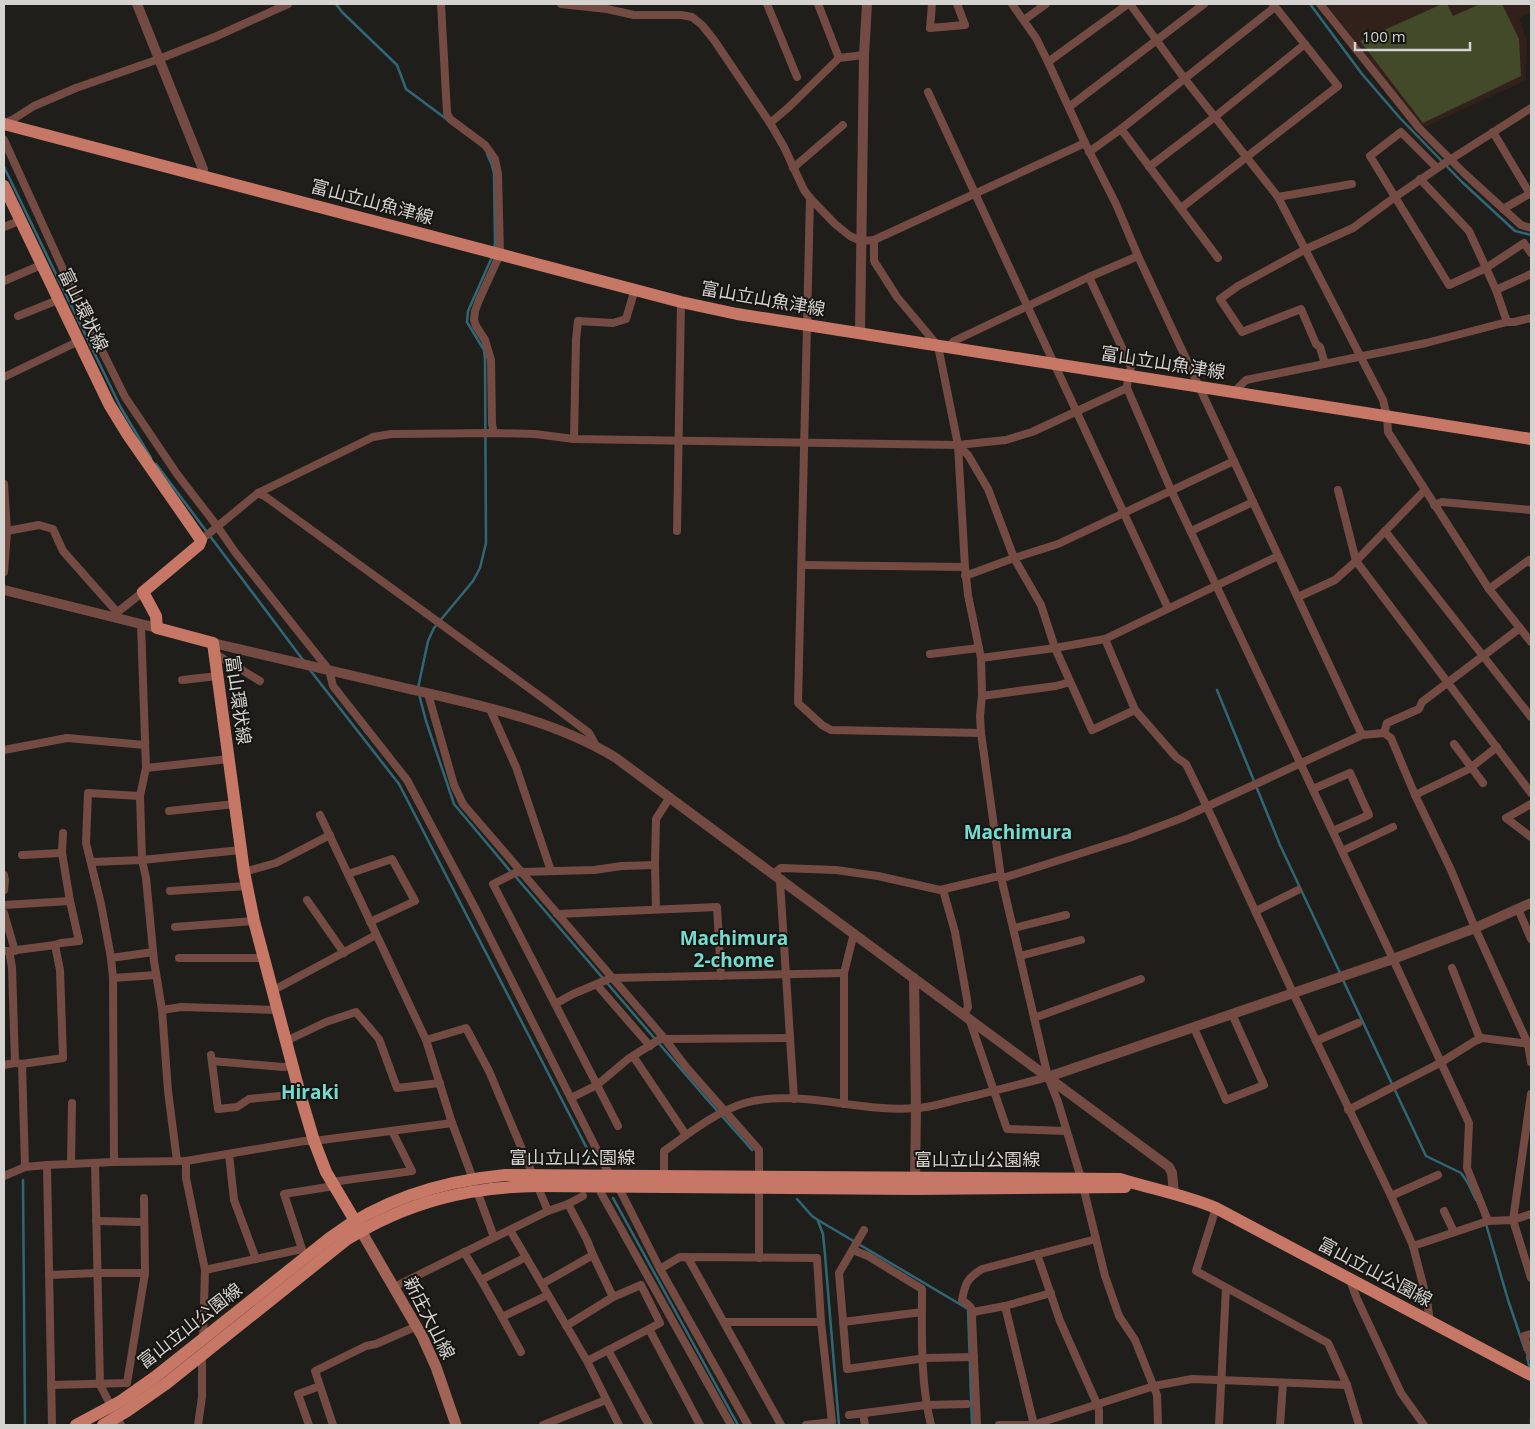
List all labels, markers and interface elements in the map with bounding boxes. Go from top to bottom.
scale bar [1355,20,1470,52]
text: 100 m [1362,26,1406,46]
street label: 富山立山魚津線 [308,173,436,229]
street label: 富山環状線 [53,264,114,355]
street label: 富山立山魚津線 [699,275,827,321]
street label: 富山立山魚津線 [1099,340,1227,384]
street label: 富山環状線 [221,654,257,746]
district label: Machimura [964,819,1072,845]
district label: Machimura 2-chome [680,925,788,973]
district label: Hiraki [281,1079,339,1105]
street label: 富山立山公園線 [509,1145,635,1169]
street label: 富山立山公園線 [914,1147,1040,1171]
street label: 富山立山公園線 [1314,1231,1437,1311]
street label: 新庄大山線 [399,1272,461,1363]
street label: 富山立山公園線 [132,1277,246,1373]

